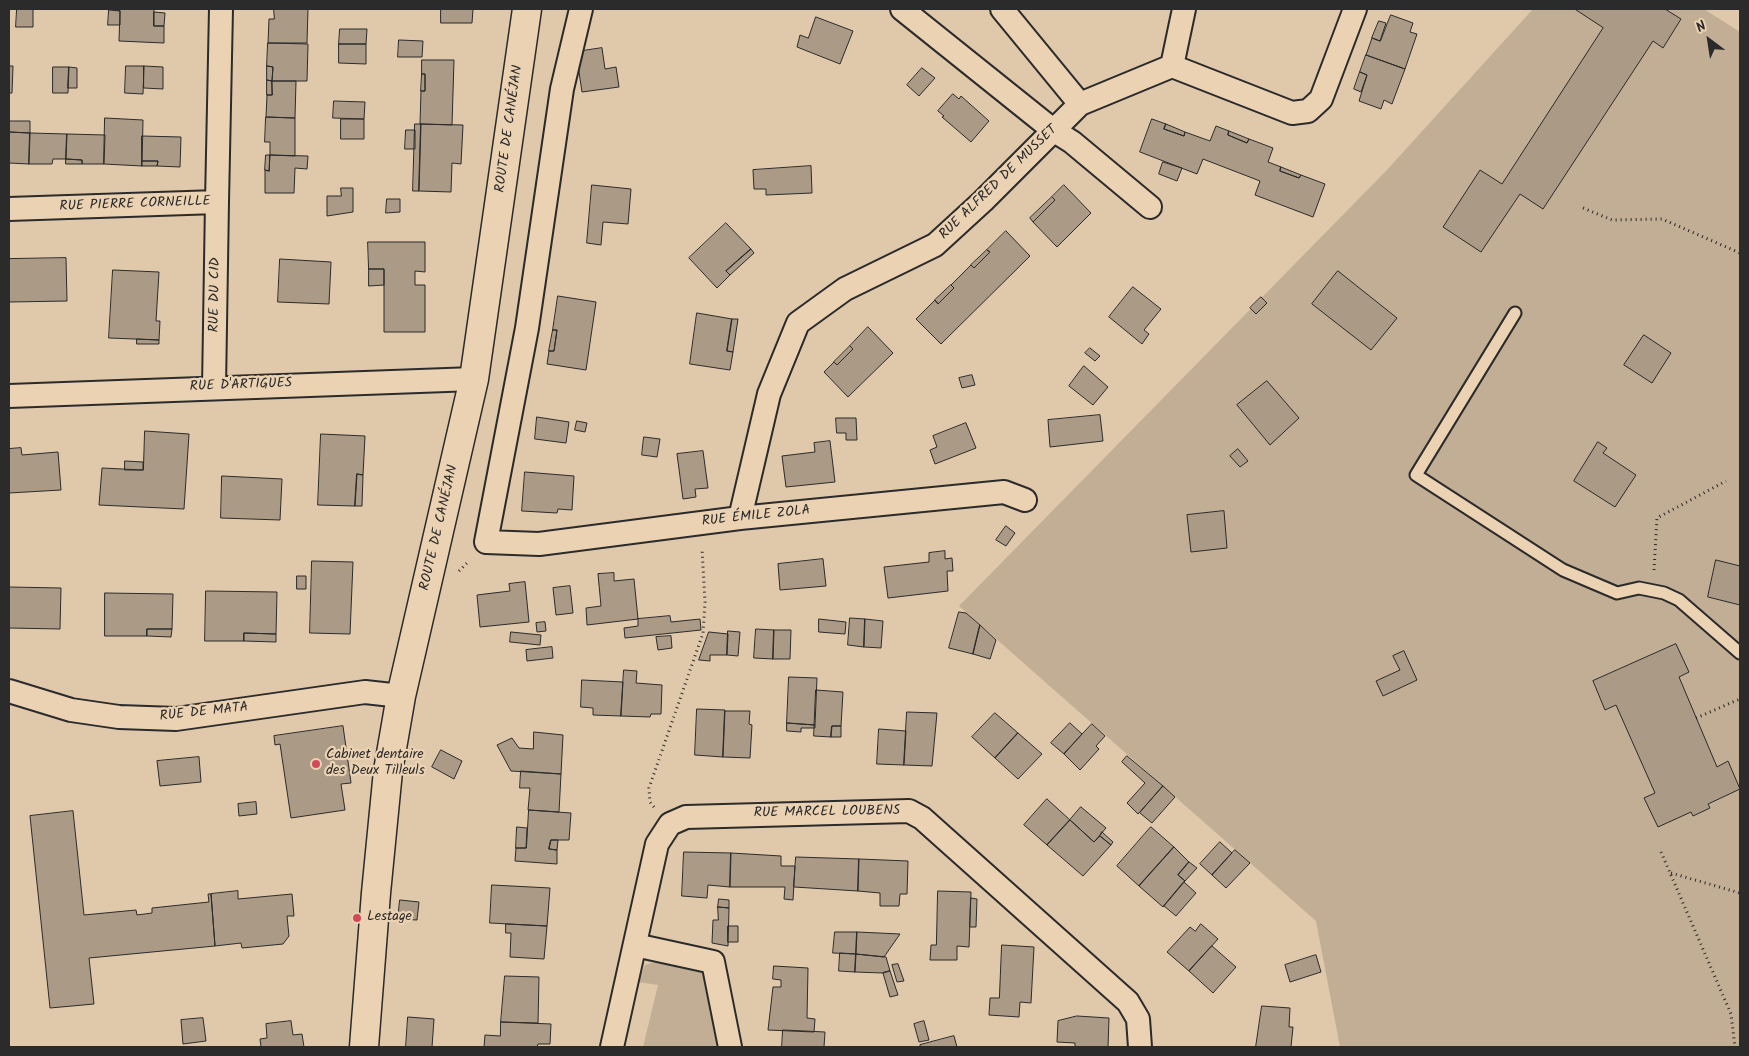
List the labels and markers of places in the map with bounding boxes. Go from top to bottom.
place label: Cabinet dentaire des Deux Tilleuls [326,748,425,780]
marker: Cabinet dentaire des Deux Tilleuls [310,758,322,770]
place label: Lestage [367,910,412,926]
marker: Lestage [351,912,363,924]

